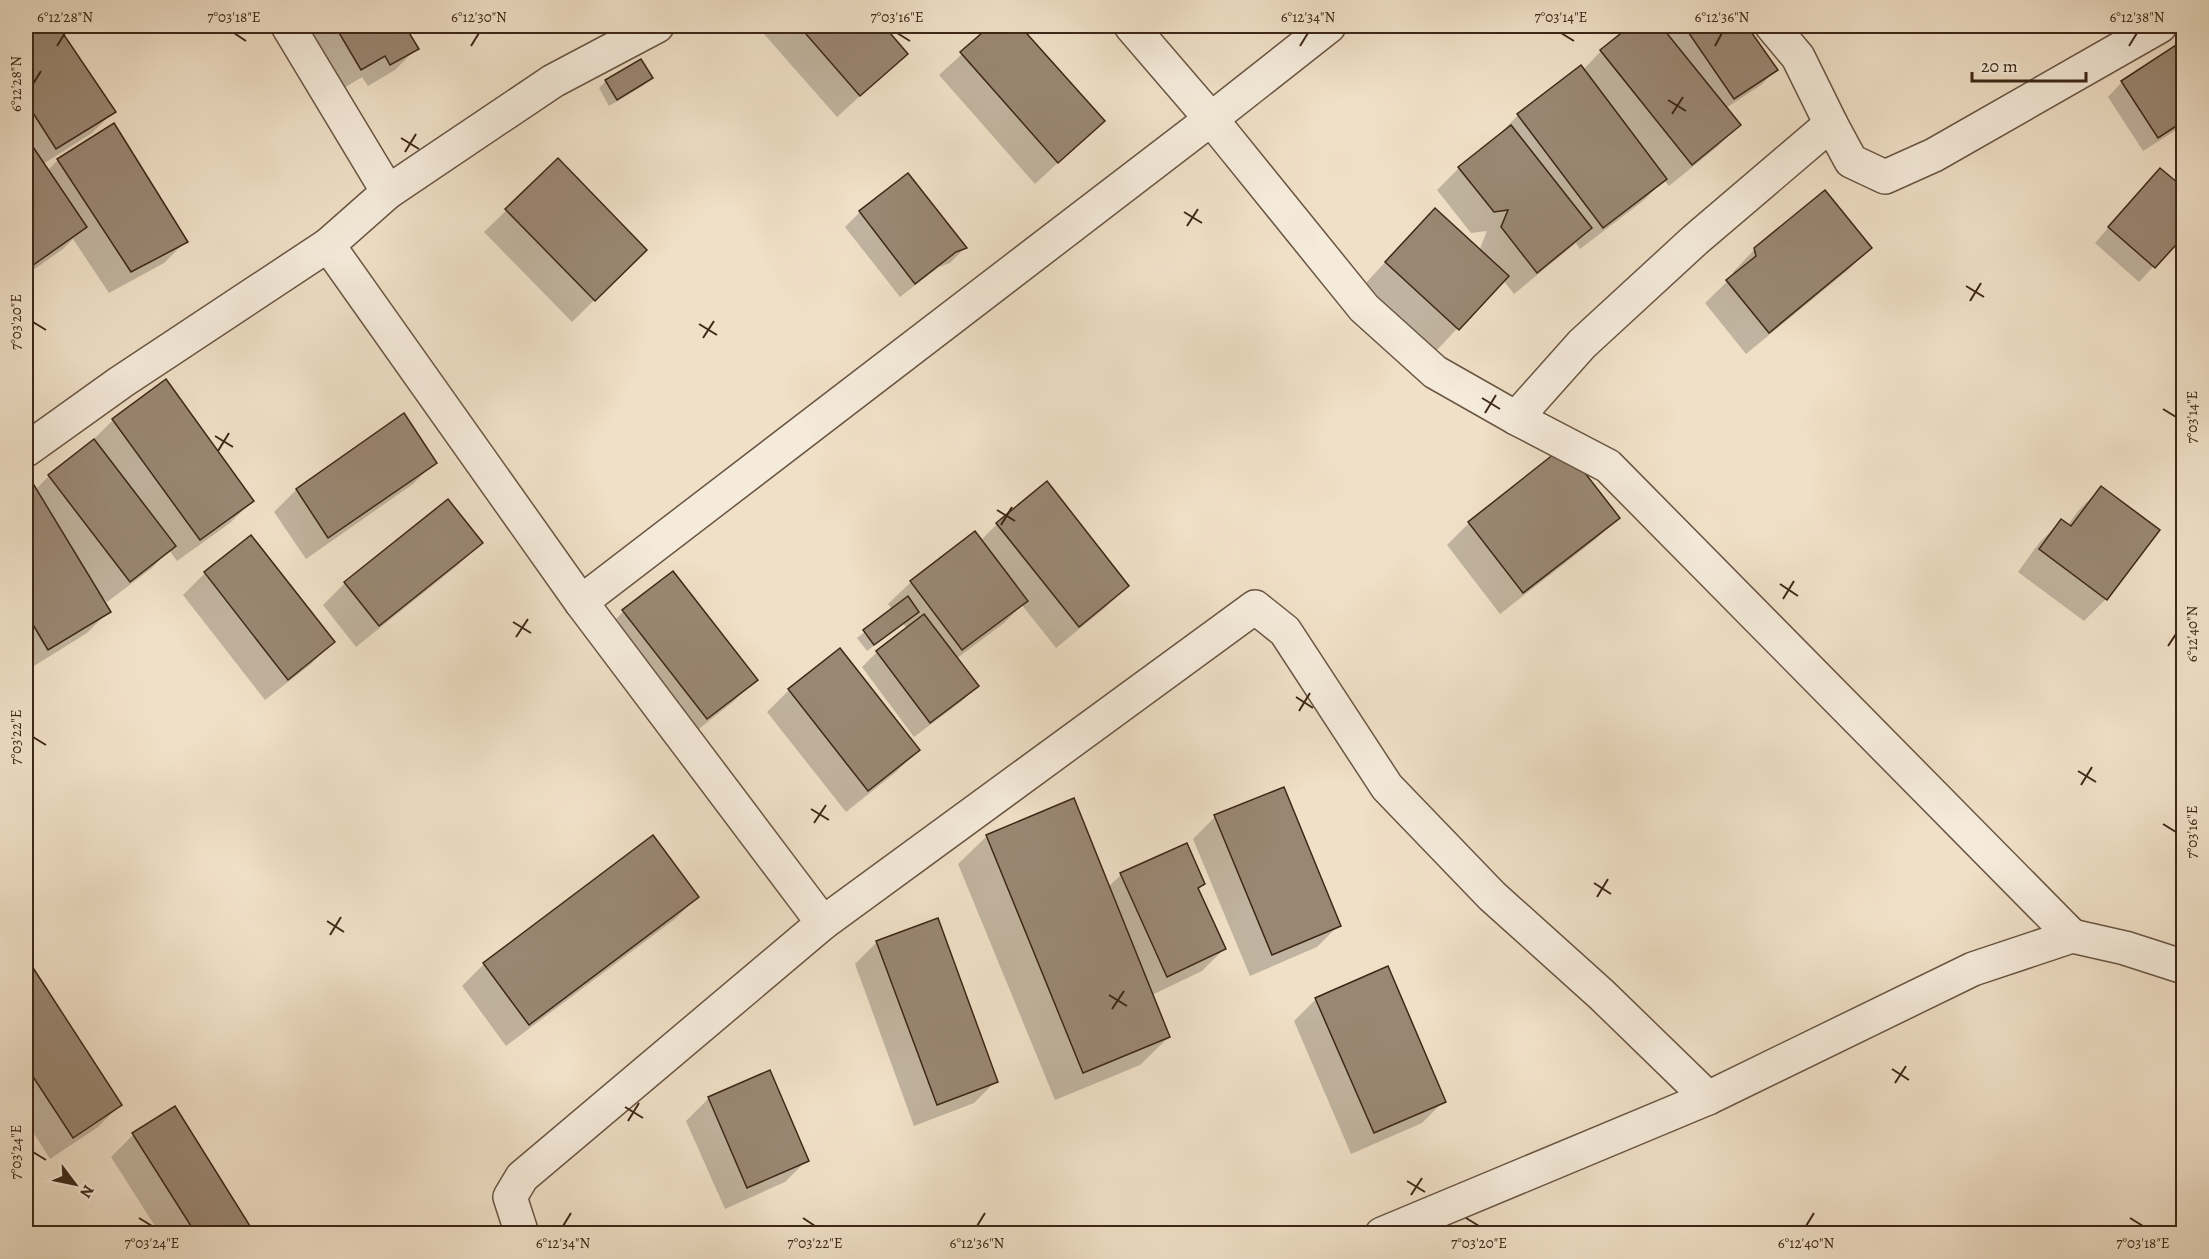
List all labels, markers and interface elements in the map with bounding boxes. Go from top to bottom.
text: 6°12'28"N [37,7,93,27]
text: 7°03'18"E [207,7,261,27]
text: 6°12'30"N [451,7,507,27]
text: 7°03'16"E [870,7,924,27]
text: 6°12'34"N [1281,7,1336,27]
text: 7°03'14"E [1535,7,1587,27]
text: 6°12'36"N [1695,7,1750,27]
text: 6°12'38"N [2109,7,2165,27]
scale bar [1972,45,2086,83]
text: 20 m [1981,54,2018,78]
text: 6°12'28"N [6,56,26,112]
text: 7°03'20"E [6,294,26,350]
text: 7°03'14"E [2182,391,2202,443]
text: 6°12'40"N [2182,606,2202,662]
text: 7°03'22"E [6,709,26,765]
text: 7°03'16"E [2182,805,2202,859]
text: 7°03'24"E [6,1125,26,1179]
north arrow [45,1154,105,1214]
text: N [74,1181,99,1202]
text: 7°03'24"E [125,1233,179,1253]
text: 6°12'34"N [536,1233,591,1253]
text: 7°03'22"E [787,1233,843,1253]
text: 6°12'36"N [950,1233,1005,1253]
text: 7°03'20"E [1451,1233,1507,1253]
text: 6°12'40"N [1778,1233,1834,1253]
text: 7°03'18"E [2116,1233,2170,1253]

